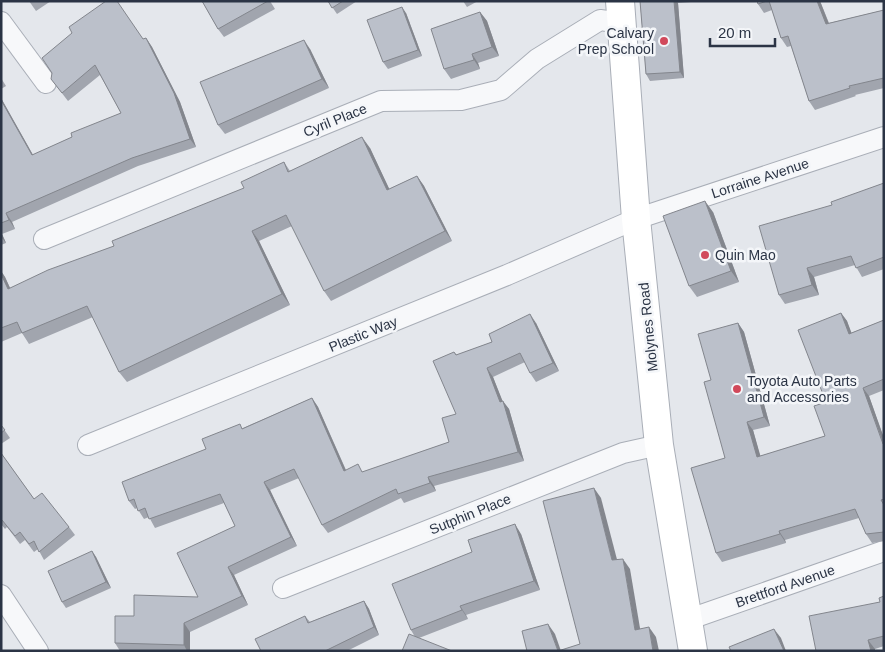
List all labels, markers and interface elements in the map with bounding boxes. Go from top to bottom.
scale bar [710,15,775,47]
text: 20 m [718,24,751,41]
place label: Calvary Prep School [578,25,654,57]
marker: Calvary Prep School [658,35,670,47]
street label: Cyril Place [301,100,369,140]
street label: Lorraine Avenue [709,155,811,201]
place label: Quin Mao [715,247,776,263]
marker: Quin Mao [699,249,711,261]
street label: Molynes Road [635,282,661,372]
street label: Plastic Way [326,313,400,355]
place label: Toyota Auto Parts and Accessories [747,373,857,405]
marker: Toyota Auto Parts and Accessories [731,383,743,395]
street label: Sutphin Place [427,490,513,538]
street label: Brettford Avenue [733,561,837,611]

